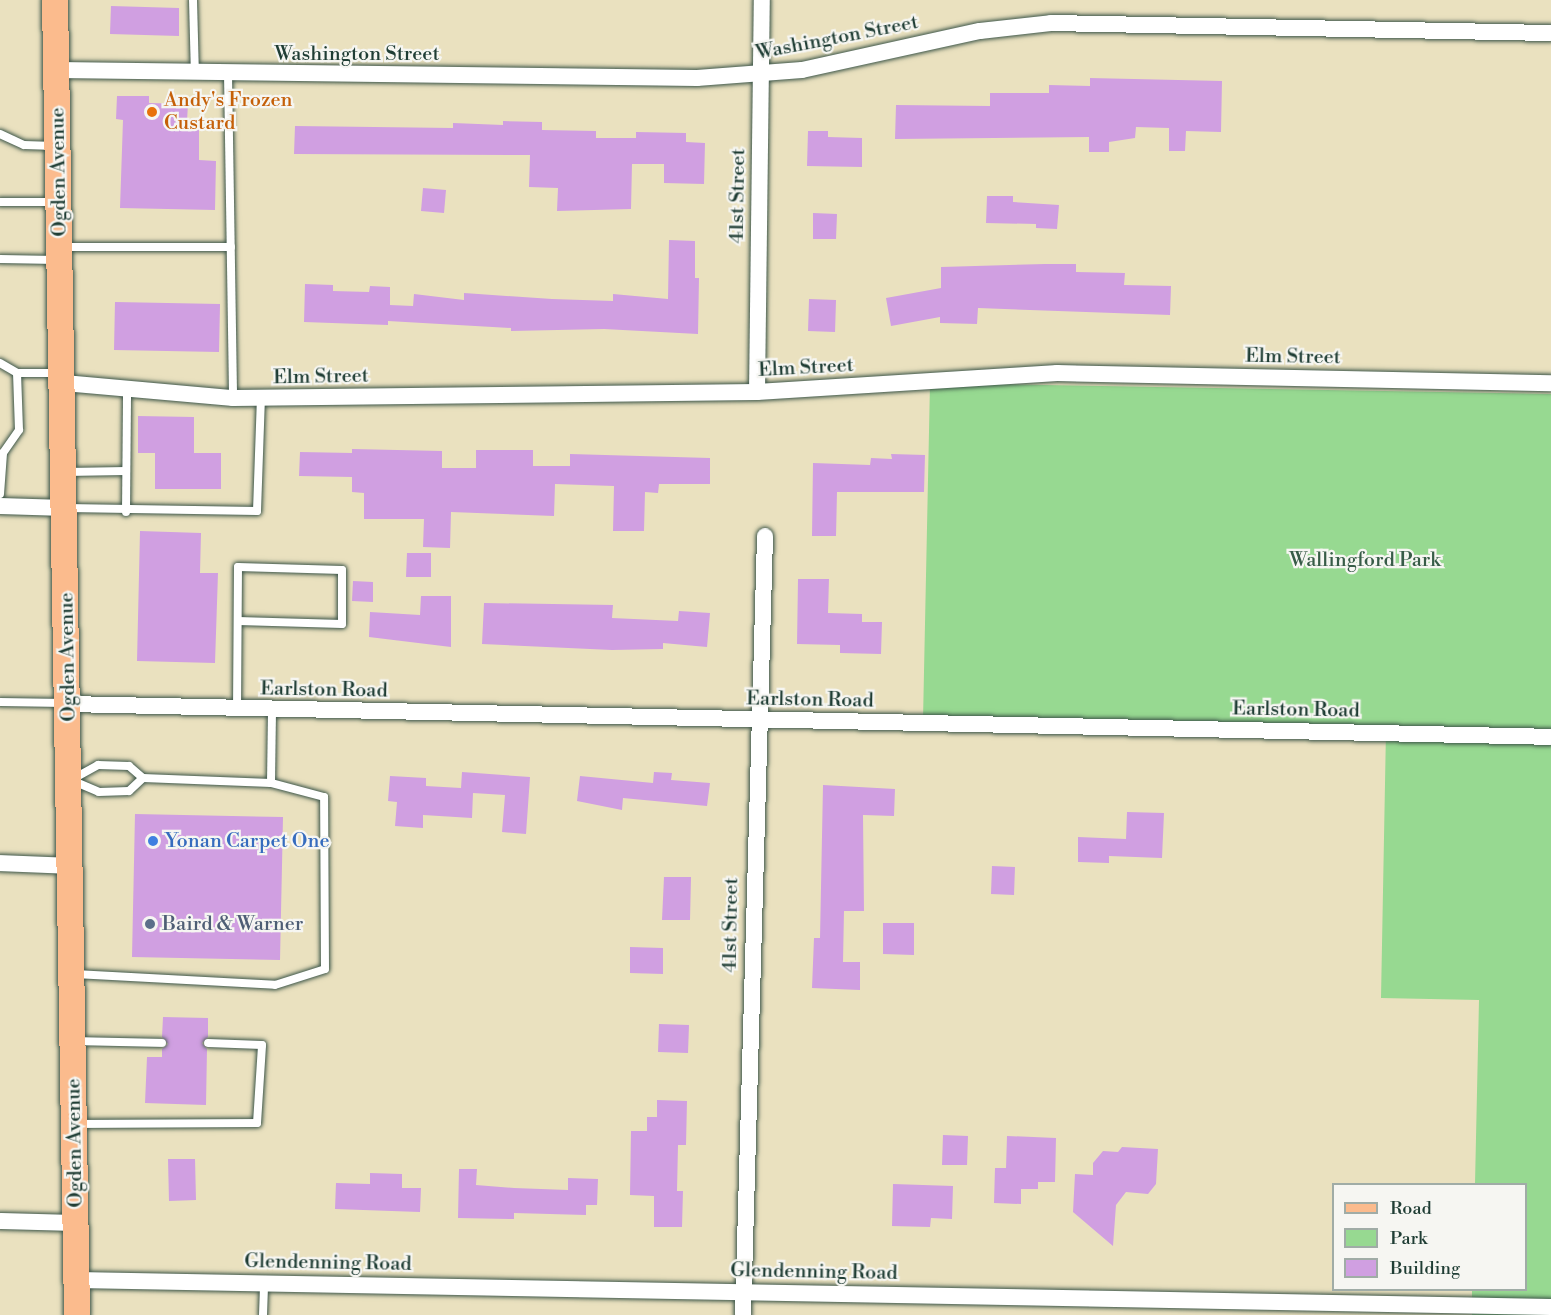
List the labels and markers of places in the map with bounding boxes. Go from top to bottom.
place label: Andy's Frozen Custard [164,88,292,135]
marker: Andy's Frozen Custard [145,105,159,119]
place label: Yonan Carpet One [165,829,330,853]
marker: Yonan Carpet One [146,834,160,848]
place label: Baird & Warner [162,912,303,936]
marker: Baird & Warner [143,917,157,931]

